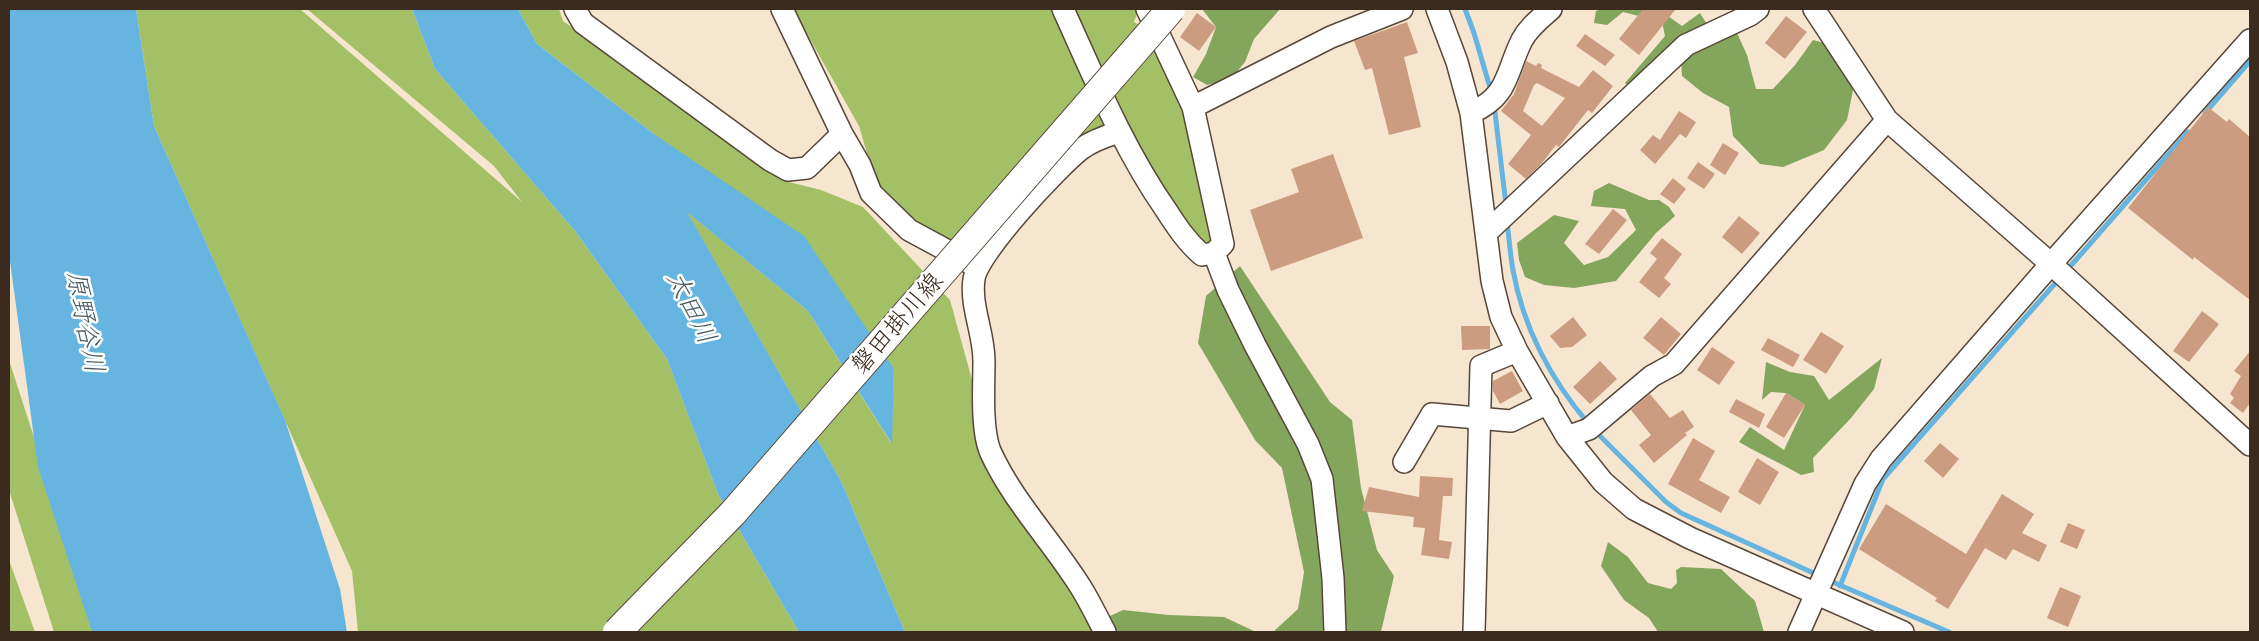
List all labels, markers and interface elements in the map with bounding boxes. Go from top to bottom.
water label: 太田川 [658,266,722,350]
street label: 磐田掛川線 [846,267,950,381]
water label: 原野谷川 [59,268,109,376]

